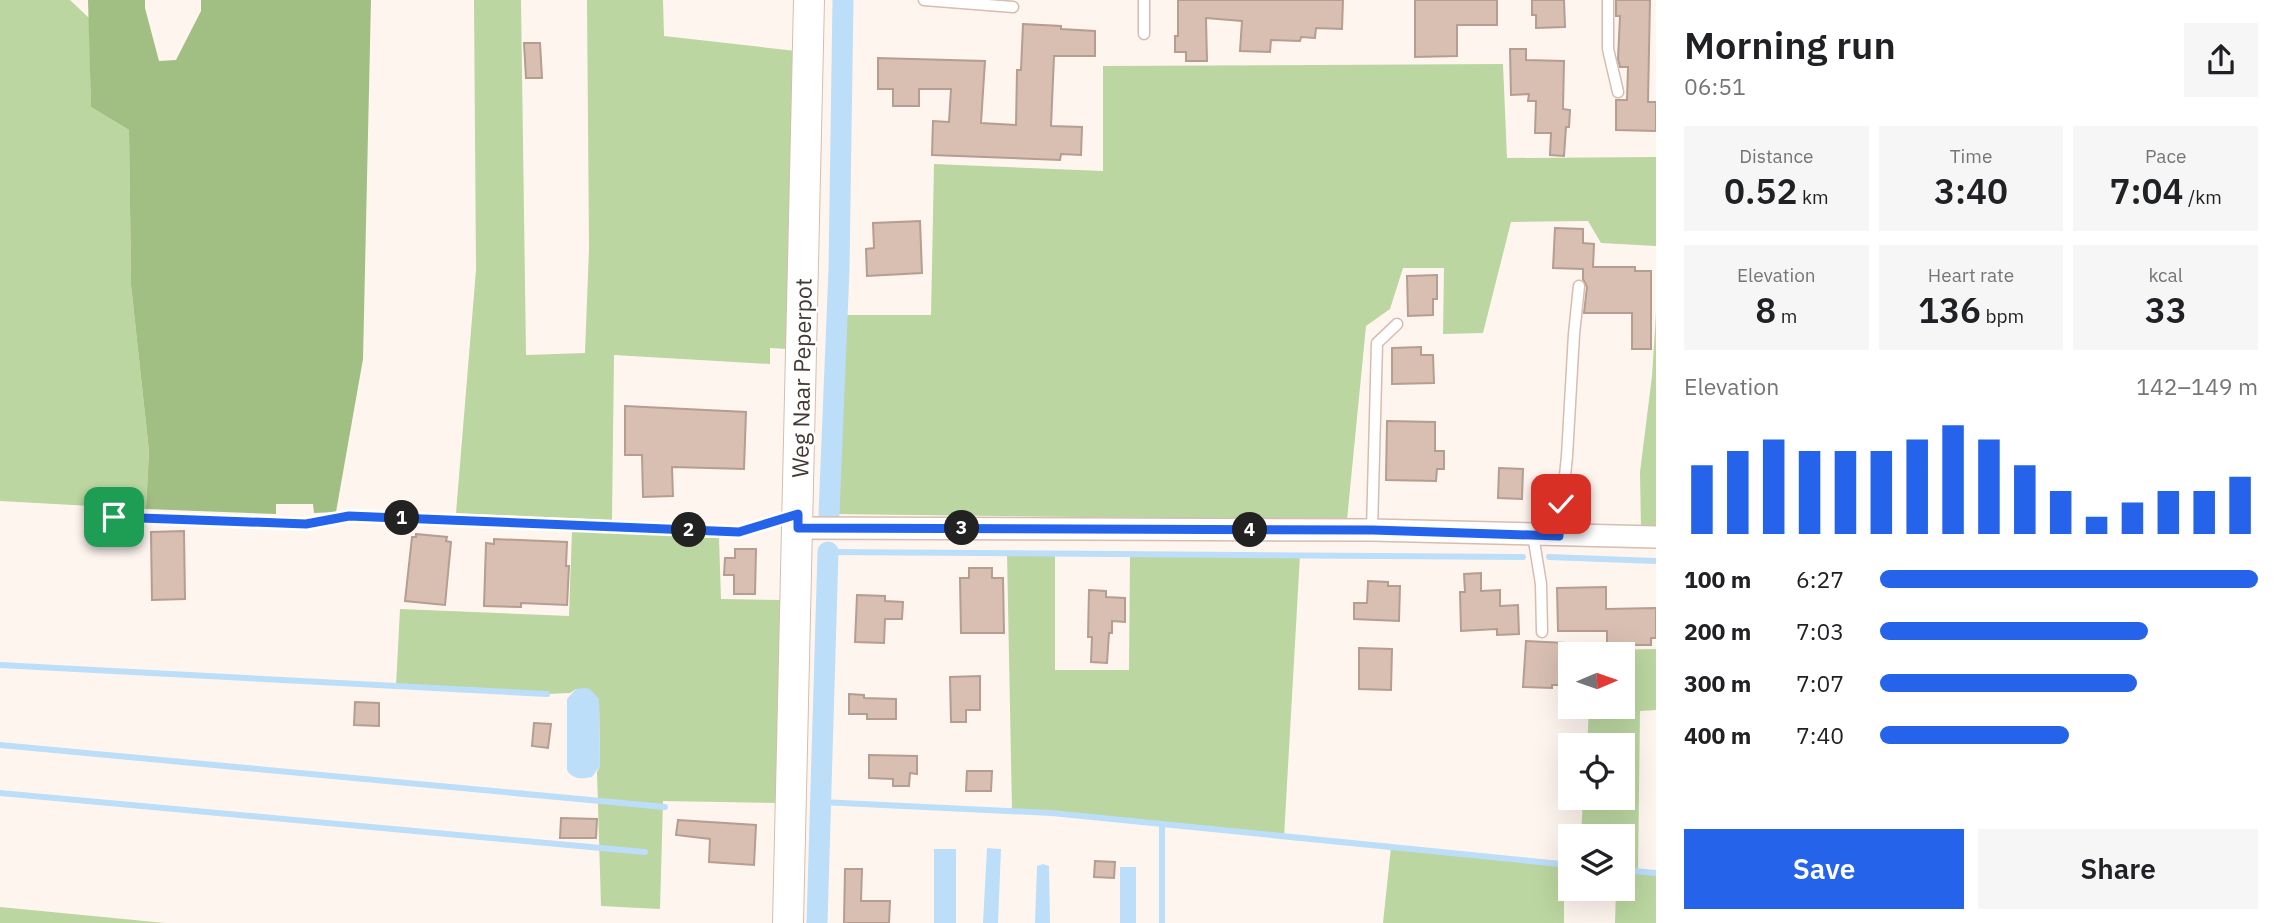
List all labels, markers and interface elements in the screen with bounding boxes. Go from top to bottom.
text: Morning run [1684,20,1896,69]
button: share [2184,23,2258,97]
text: 06:51 [1684,71,1746,101]
text: Distance [1739,144,1813,168]
text: Time [1950,144,1992,168]
text: Pace [2145,144,2186,168]
text: 0.52 [1724,168,1798,214]
text: 3:40 [1934,168,2008,214]
text: 7:04 [2109,168,2184,214]
text: km [1798,185,1829,209]
text: /km [2184,185,2222,209]
text: Elevation [1737,263,1816,287]
text: Heart rate [1928,263,2014,287]
text: kcal [2148,263,2183,287]
street label: Weg Naar Peperpot [784,278,818,478]
text: 8 [1755,287,1776,333]
text: 136 [1918,287,1981,333]
text: 33 [2145,287,2187,333]
text: m [1776,304,1797,328]
text: bpm [1981,304,2024,328]
text: Elevation [1684,371,1779,401]
text: 142–149 m [2136,371,2258,401]
pin [1531,474,1591,534]
icon: check [1542,485,1580,523]
pin [84,487,144,547]
icon: arrive [95,498,133,536]
pin: 1 [384,500,420,536]
text: 1 [396,505,407,529]
pin: 3 [944,510,979,546]
pin: 2 [672,512,706,548]
pin: 4 [1232,512,1268,548]
text: 3 [956,515,967,539]
text: 2 [683,517,694,541]
text: 4 [1244,517,1255,541]
text: 100 m [1684,564,1751,594]
text: 6:27 [1796,564,1844,594]
text: 200 m [1684,616,1751,646]
text: 7:03 [1796,616,1844,646]
north arrow [1558,642,1634,719]
map controls [1558,642,1635,901]
text: 300 m [1684,668,1751,698]
text: 7:07 [1796,668,1844,698]
text: 400 m [1684,720,1751,750]
text: 7:40 [1796,720,1844,750]
button: locate [1558,733,1635,810]
button: layers [1558,824,1635,901]
button: Save [1684,829,1964,909]
button: Share [1978,829,2258,909]

